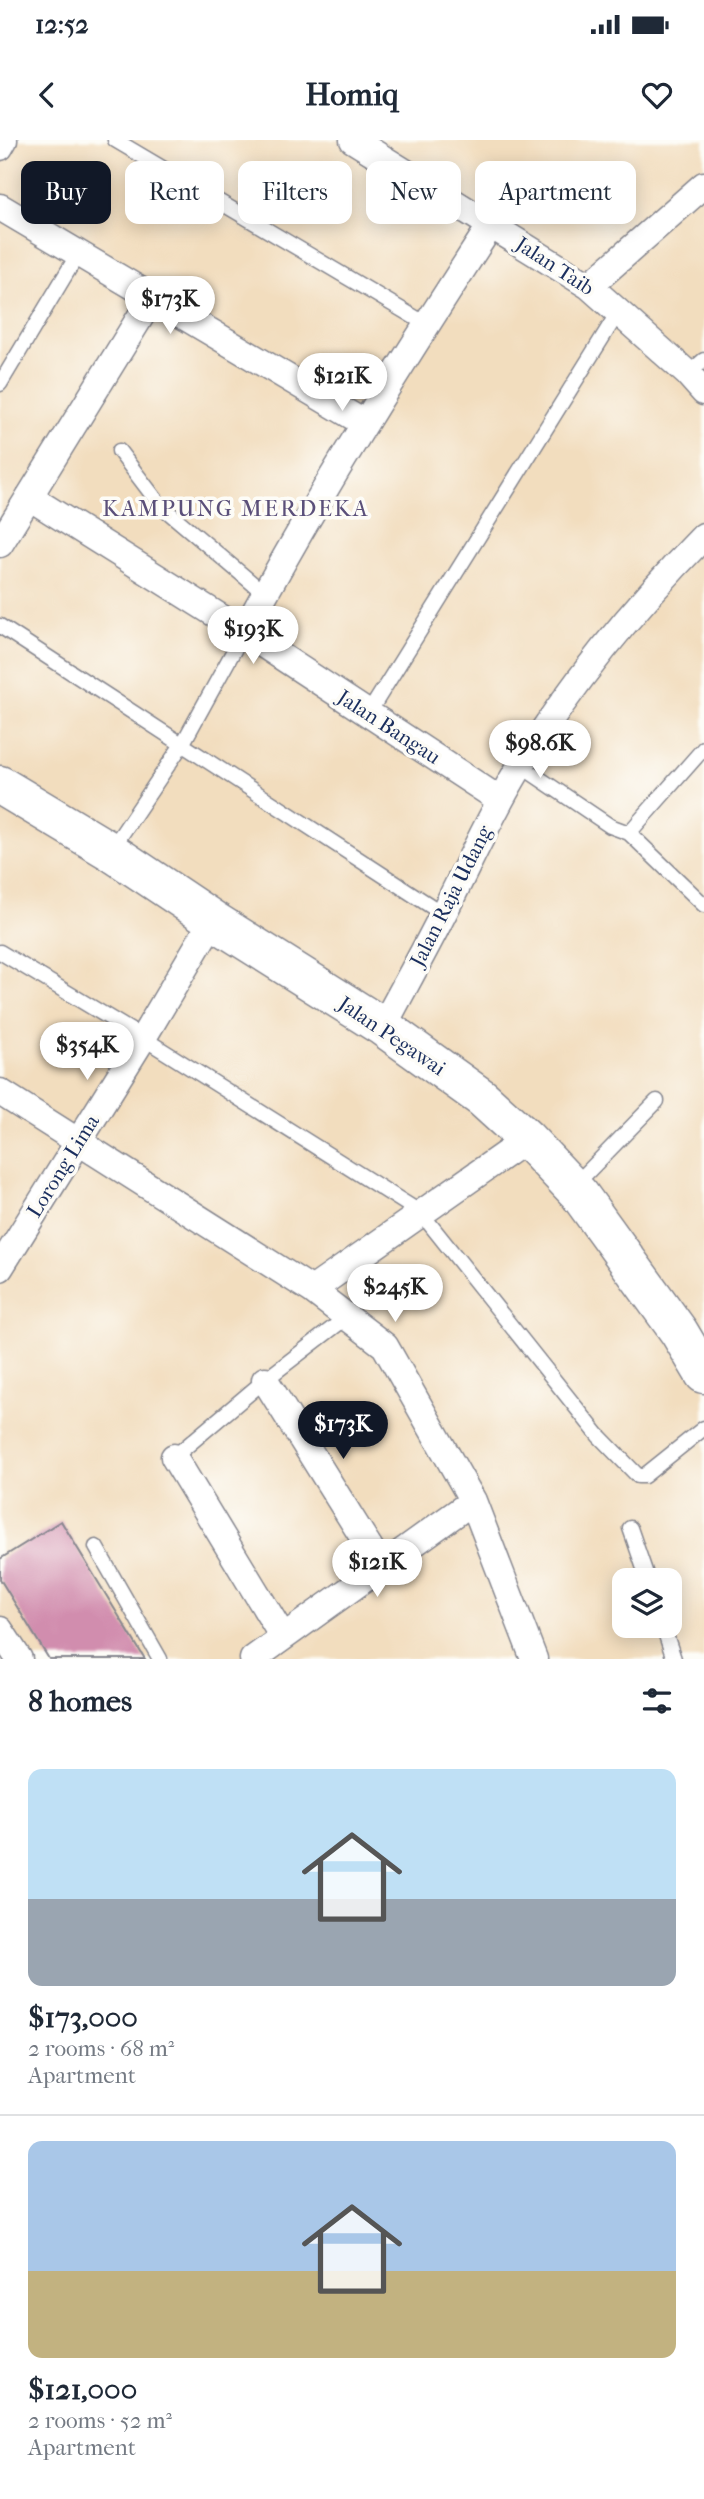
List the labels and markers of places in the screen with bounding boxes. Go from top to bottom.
pin: $173K [121,276,219,336]
pin: $121K [293,354,391,413]
pin: $193K [204,606,302,666]
pin: $98.6K [483,720,597,780]
pin: $354K [38,1023,136,1082]
pin: $245K [346,1264,444,1324]
pin: $173K [294,1402,392,1461]
pin: $121K [328,1540,426,1599]

